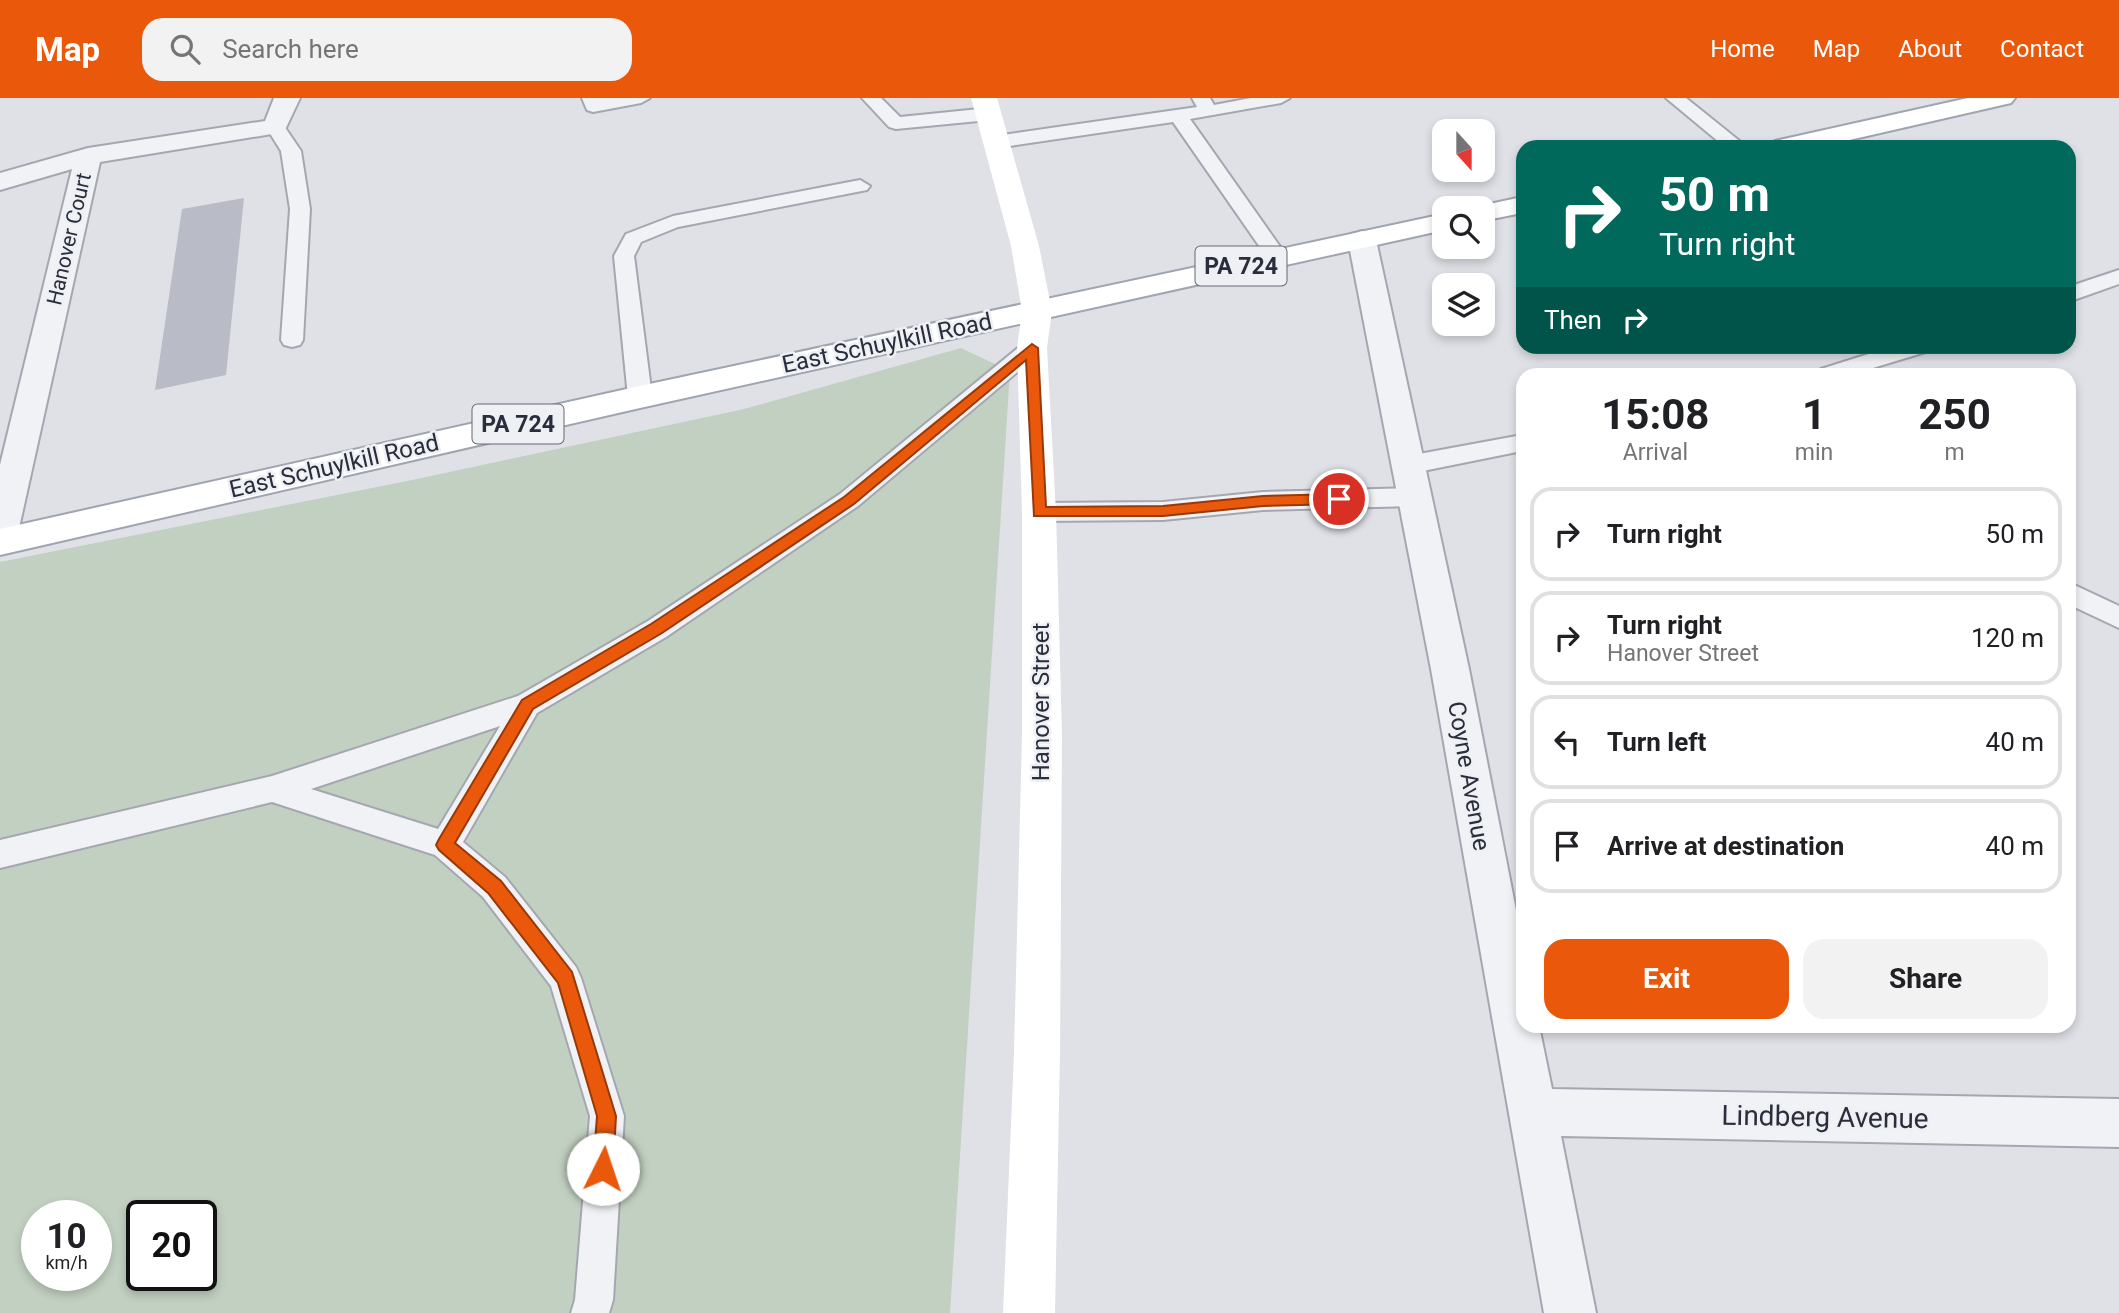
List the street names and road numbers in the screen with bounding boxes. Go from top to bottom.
street label: Hanover Court [42,170,96,307]
road number: PA 724 [1196,246,1286,286]
street label: East Schuylkill Road [779,307,995,379]
road number: PA 724 [472,404,564,444]
street label: East Schuylkill Road [227,428,441,504]
street label: Hanover Street [1027,623,1055,781]
street label: Coyne Avenue [1442,699,1496,853]
street label: Lindberg Avenue [1721,1099,1929,1135]

